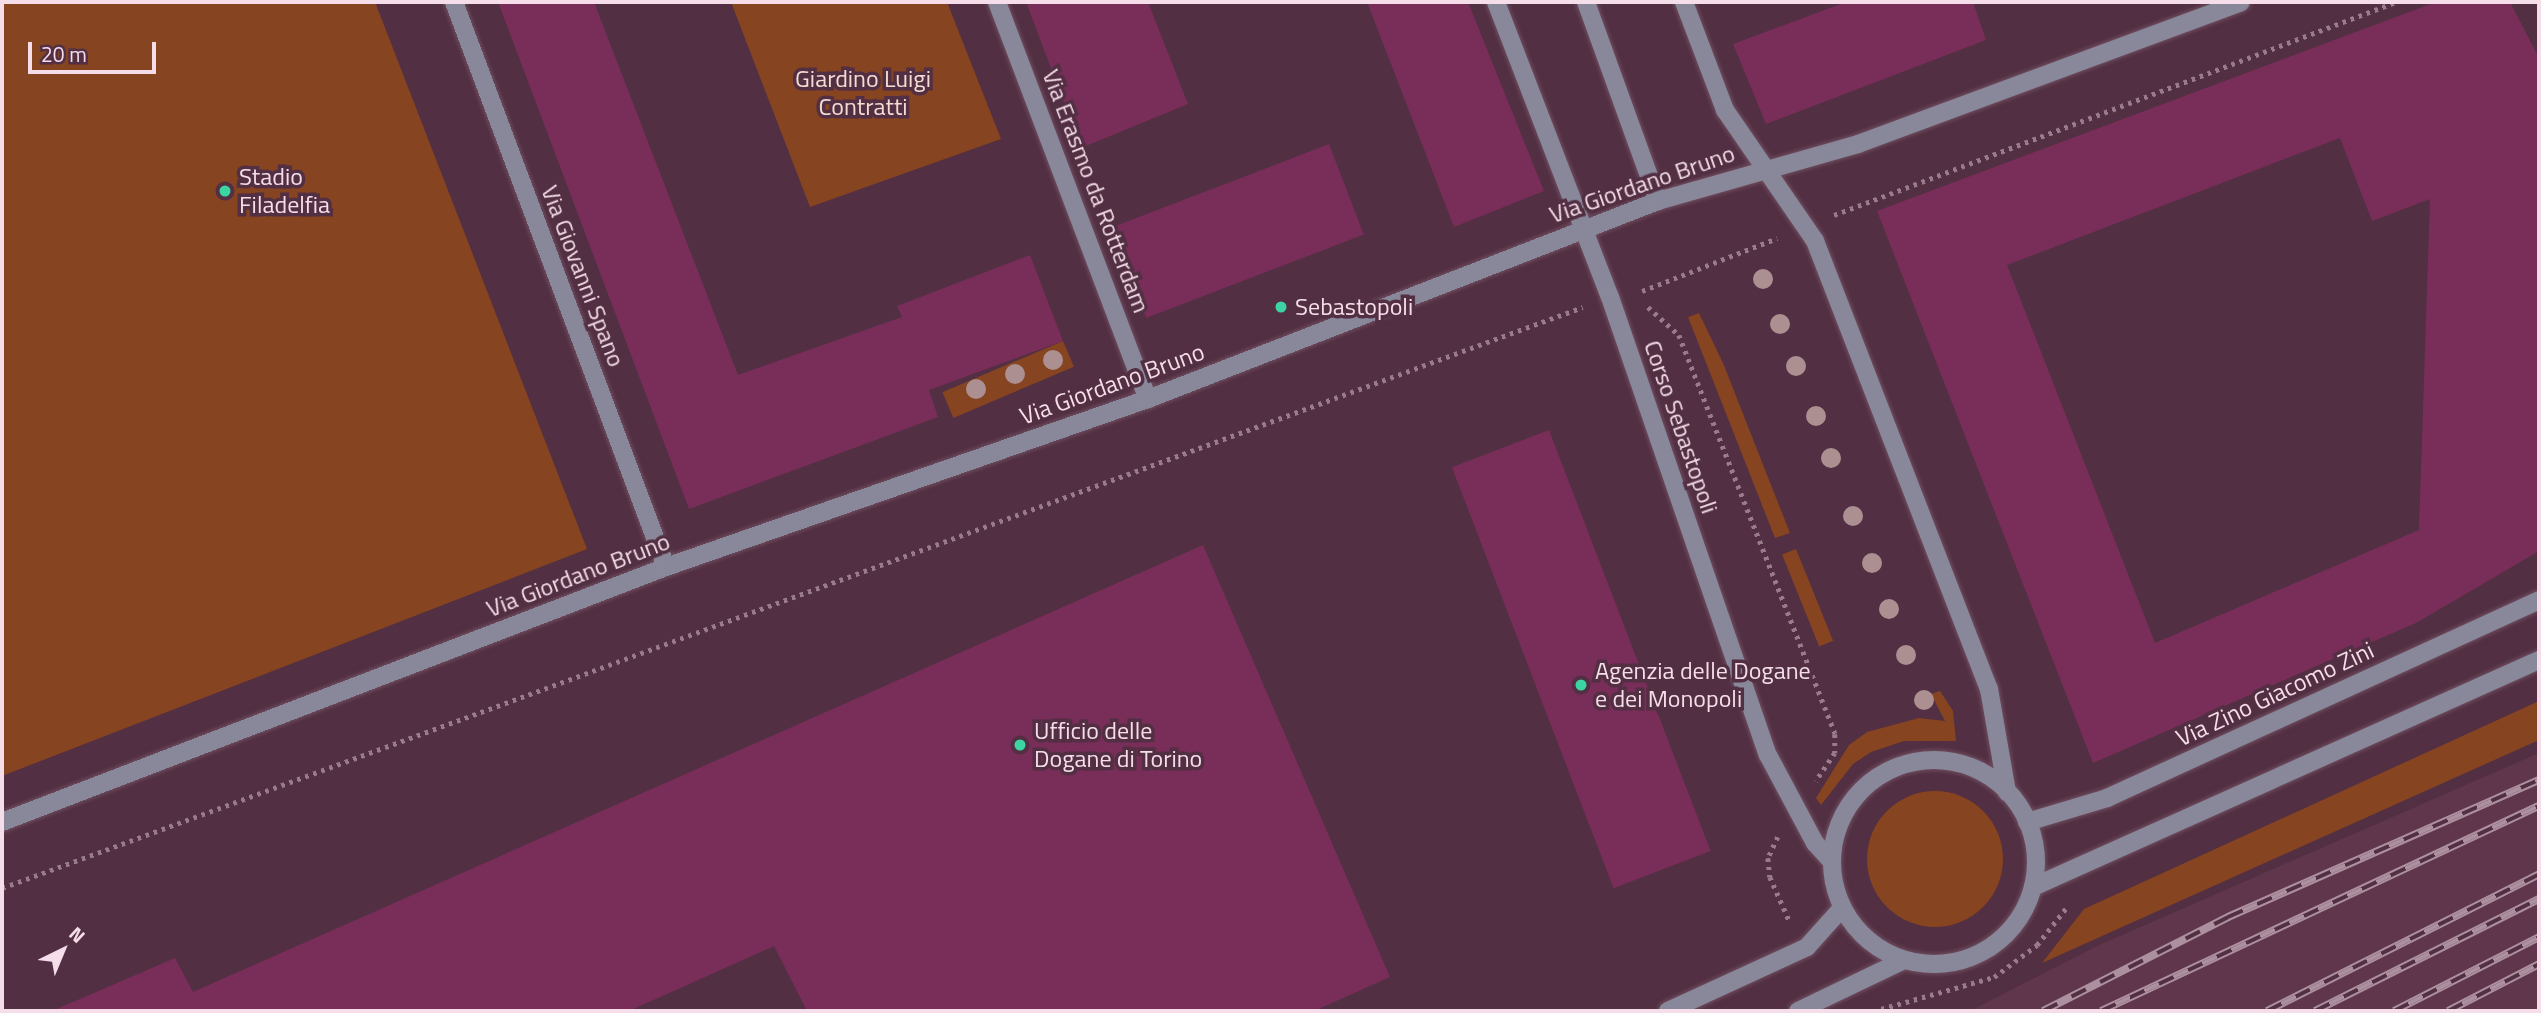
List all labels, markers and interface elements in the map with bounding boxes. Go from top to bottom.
scale bar [32,28,159,72]
text: 20 m [41,38,87,70]
park label: Giardino Luigi Contratti [795,65,931,121]
street label: Via Erasmo da Rotterdam [1036,65,1156,317]
street label: Via Giordano Bruno [1546,139,1738,229]
place label: Stadio Filadelfia [239,163,330,219]
street label: Via Giovanni Spano [535,181,631,371]
marker: Stadio Filadelfia [217,183,233,199]
place label: Sebastopoli [1295,293,1413,321]
marker: Sebastopoli [1273,299,1289,315]
street label: Via Giordano Bruno [1016,337,1208,431]
street label: Corso Sebastopoli [1638,337,1724,517]
street label: Via Giordano Bruno [482,527,674,623]
street label: Via Zino Giacomo Zini [2172,636,2378,752]
place label: Agenzia delle Dogane e dei Monopoli [1595,657,1811,713]
marker: Agenzia delle Dogane e dei Monopoli [1573,677,1589,693]
place label: Ufficio delle Dogane di Torino [1034,717,1202,773]
marker: Ufficio delle Dogane di Torino [1012,737,1028,753]
north arrow [28,915,98,985]
text: N [63,919,92,949]

